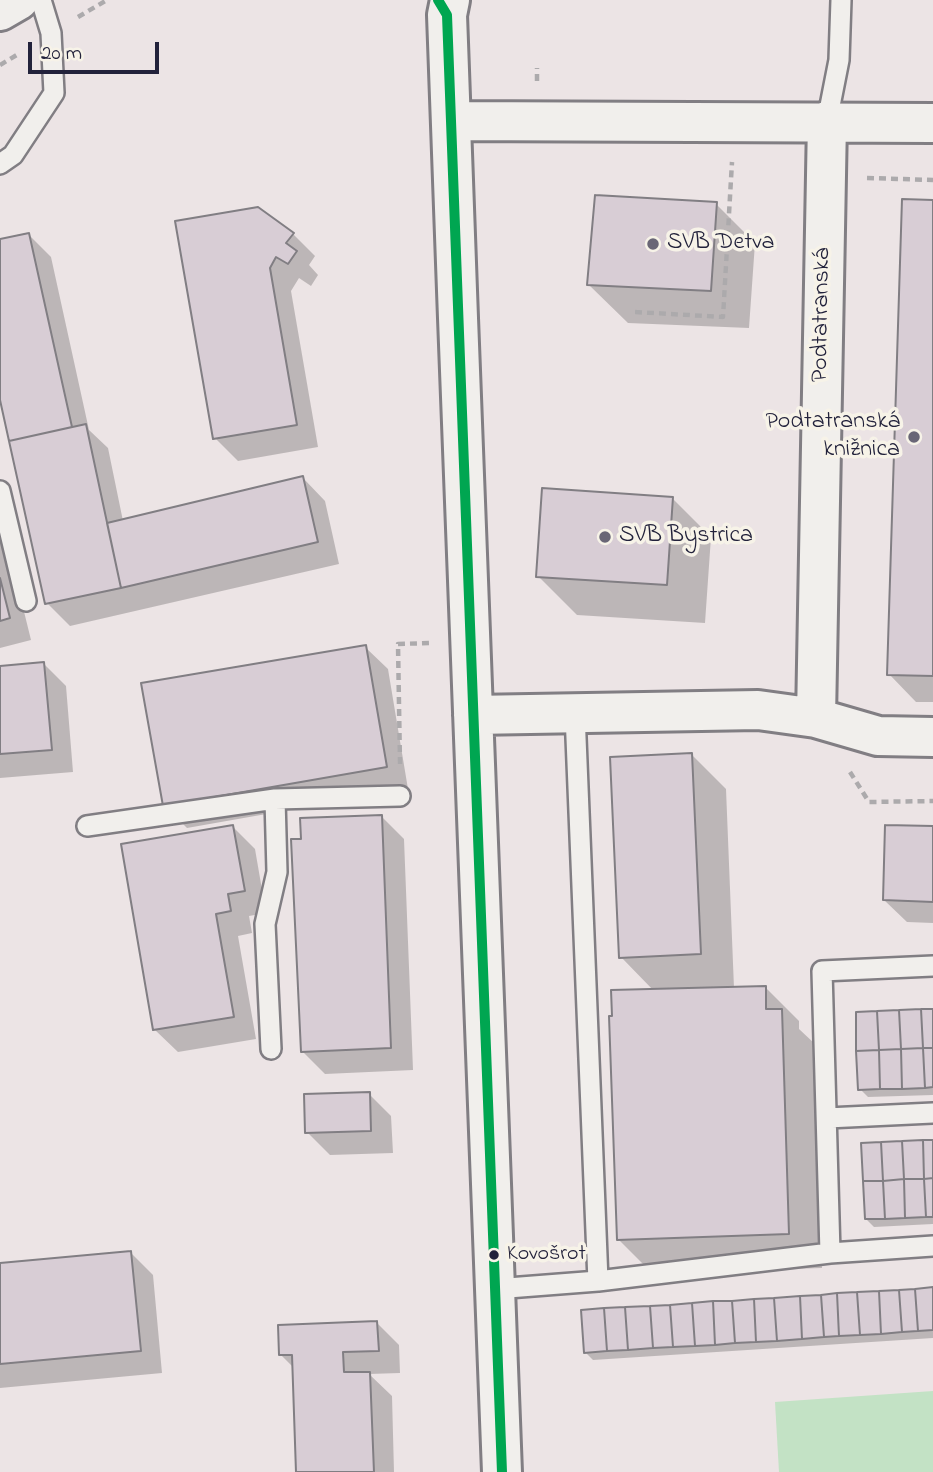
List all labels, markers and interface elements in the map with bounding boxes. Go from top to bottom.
scale bar [32,28,163,72]
text: 20 m [41,39,82,69]
place label: SVB Detva [667,230,774,258]
marker: SVB Detva [645,236,661,252]
street label: Podtatranská [807,247,839,383]
place label: Podtatranská knižnica [765,409,900,465]
marker: Podtatranská knižnica [906,429,922,445]
place label: SVB Bystrica [619,523,753,551]
marker: SVB Bystrica [597,529,613,545]
place label: Kovošrot [507,1242,586,1268]
marker: Kovošrot [487,1248,501,1262]

